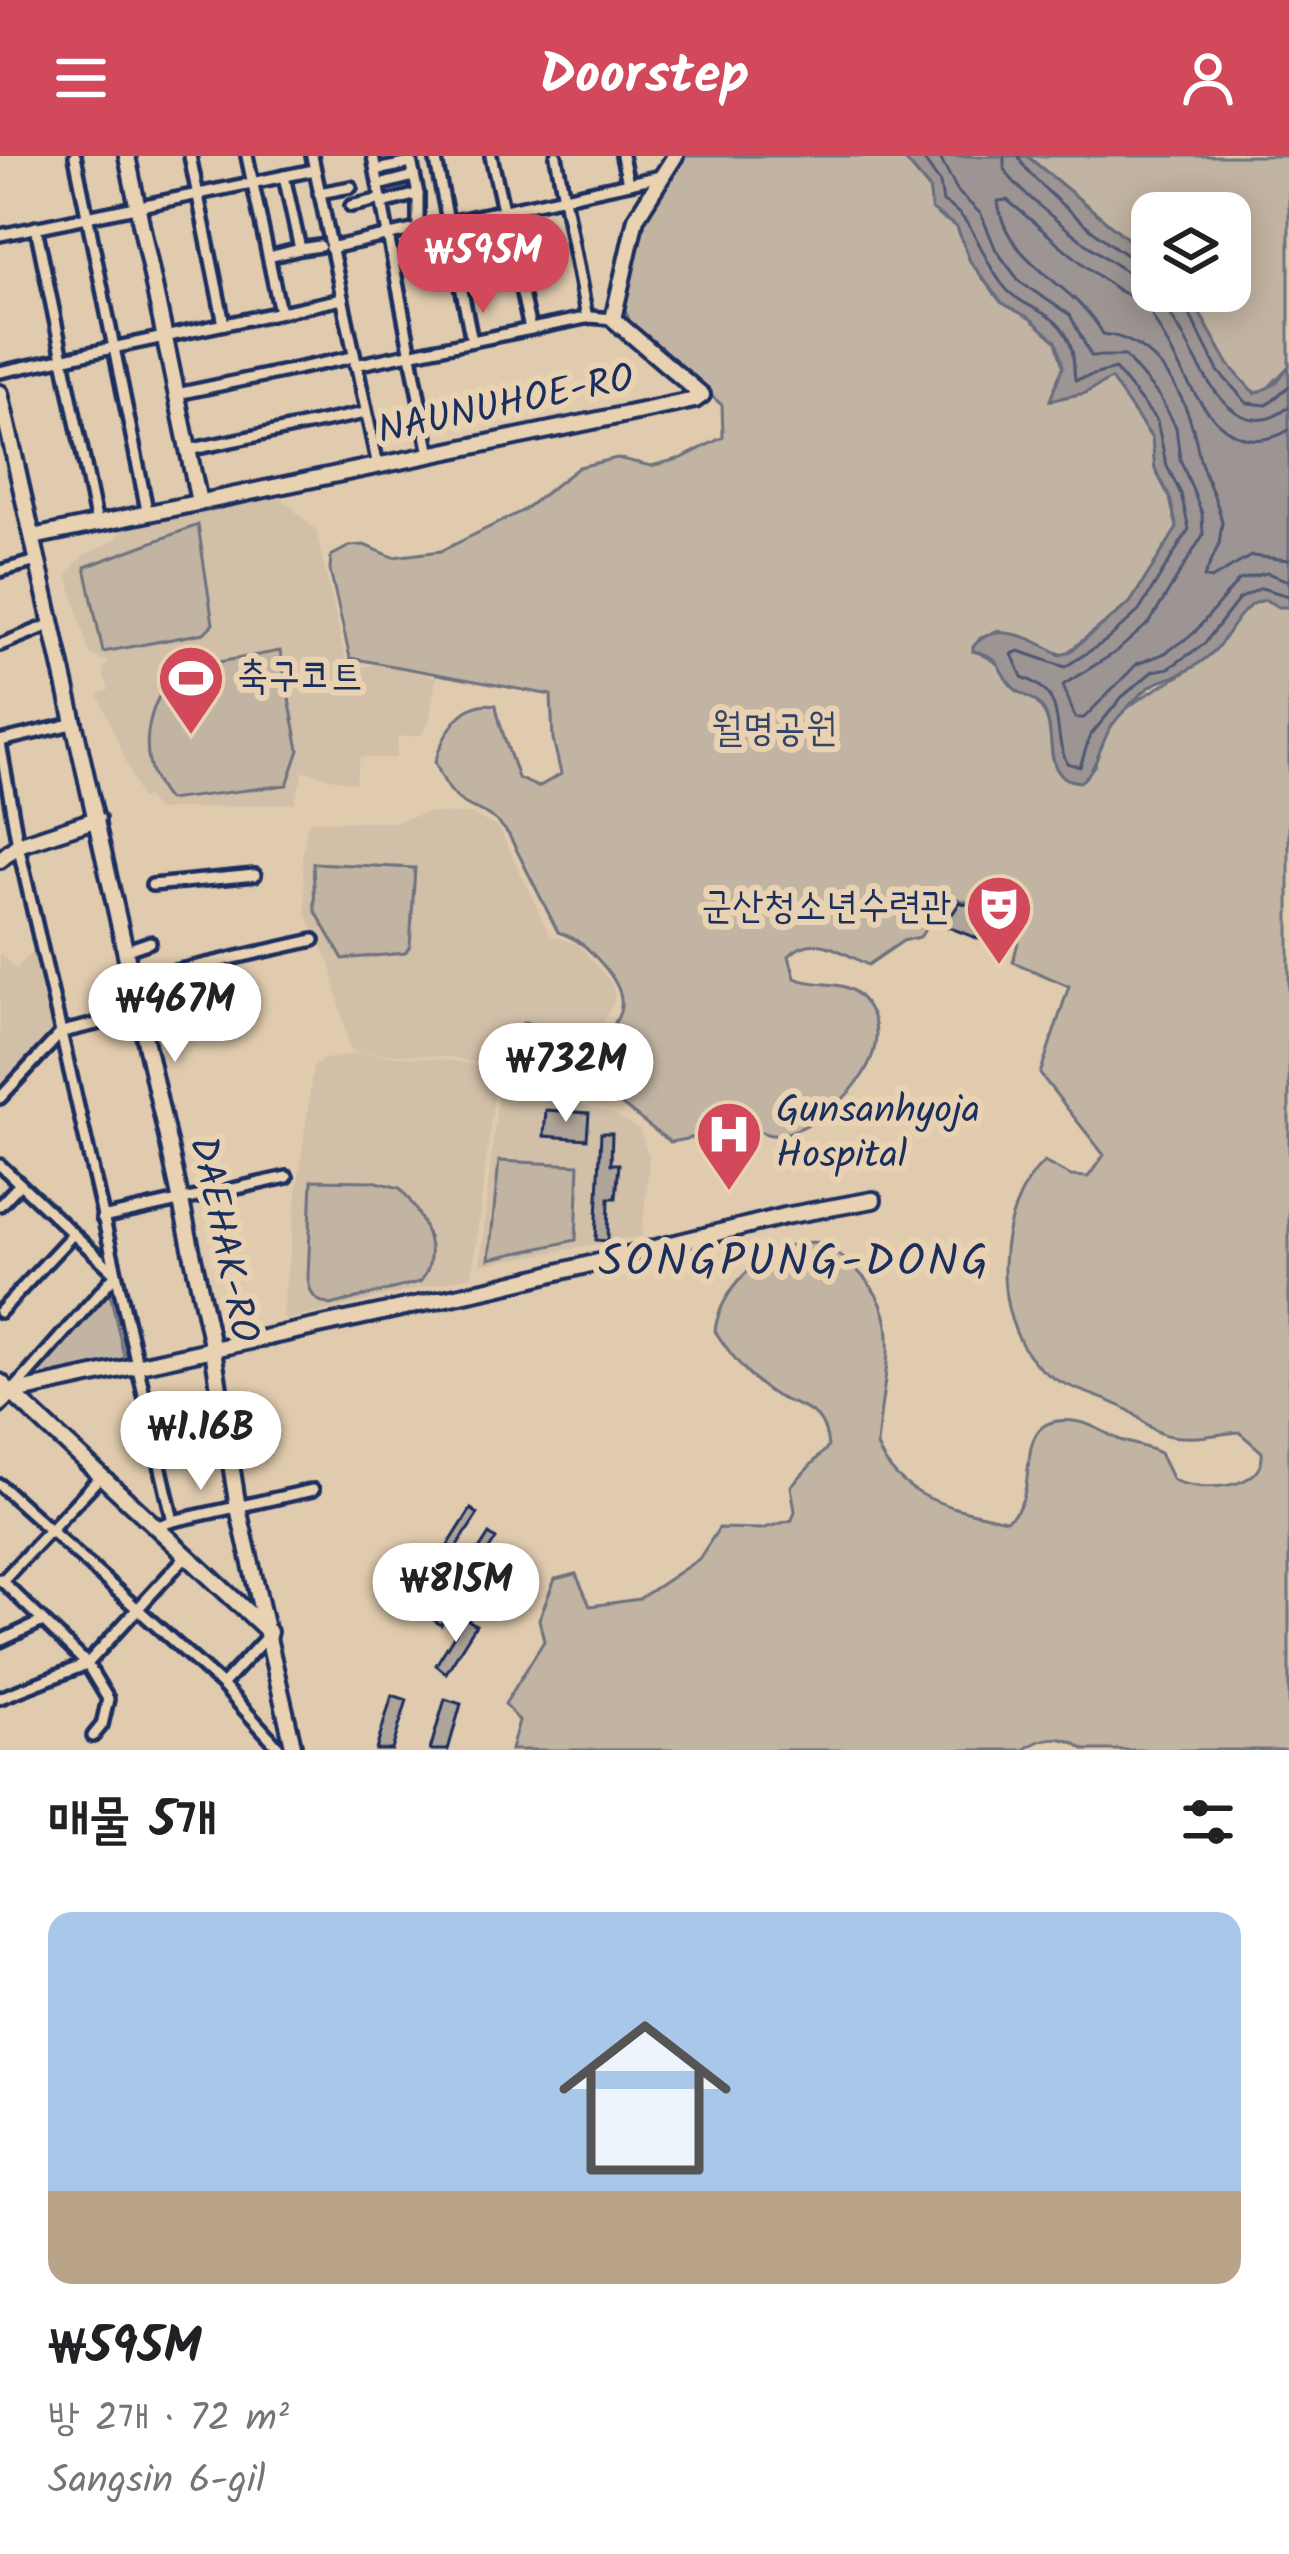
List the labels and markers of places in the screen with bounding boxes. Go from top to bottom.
pin: ₩595M [399,214,567,316]
sports icon: 축구코트 [156,643,226,737]
place label: 축구코트 [237,647,363,709]
theatre icon: 군산청소년수련관 [964,873,1034,967]
place label: 군산청소년수련관 [701,877,952,939]
pin: ₩467M [91,963,259,1065]
pin: ₩732M [482,1023,650,1125]
place label: Gunsanhyoja Hospital [776,1081,980,1188]
hospital icon: Gunsanhyoja Hospital [694,1099,764,1193]
pin: ₩1.16B [103,1391,299,1493]
pin: ₩815M [372,1543,540,1645]

